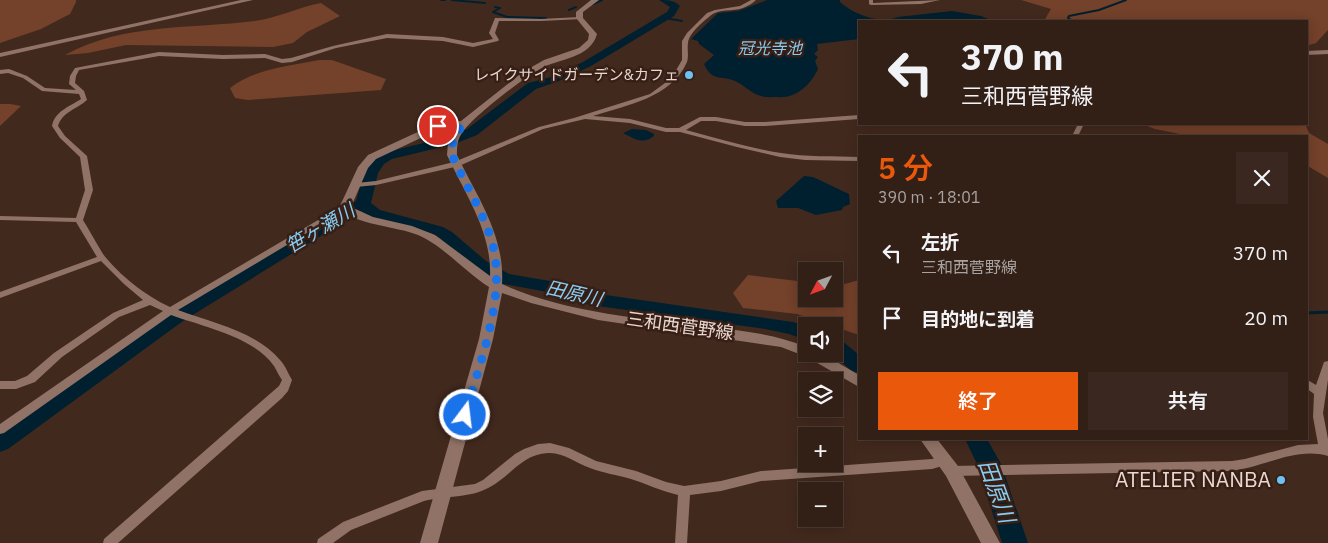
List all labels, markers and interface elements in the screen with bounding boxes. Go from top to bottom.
text: 370 m [961,34,1064,80]
water label: 冠光寺池 [738,38,804,58]
icon: left [878,40,943,105]
place label: レイクサイドガーデン&カフェ [474,65,679,84]
marker: レイクサイドガーデン&カフェ [683,69,695,81]
text: 三和西菅野線 [961,81,1093,110]
pin [417,105,459,147]
icon: arrive [424,112,452,140]
text: 5 分 [878,148,933,187]
button: close [1236,152,1288,204]
text: 390 m · 18:01 [878,187,980,207]
water label: 笹ヶ瀬川 [281,197,360,258]
text: 左折 [921,230,959,254]
icon: left [878,239,906,267]
text: 370 m [1233,241,1288,265]
text: 三和西菅野線 [921,257,1017,277]
north arrow [798,262,842,308]
map controls [798,262,843,527]
water label: 田原川 [544,275,606,312]
icon: arrive [878,304,906,332]
text: 20 m [1244,306,1288,330]
street label: 三和西菅野線 [625,307,735,344]
text: 目的地に到着 [921,307,1035,331]
button: sound [798,317,843,362]
button: layers [798,372,843,417]
button: 終了 [878,372,1078,430]
button: 共有 [1088,372,1288,430]
position arrow [438,388,490,440]
button: + [798,427,843,472]
water label: 田原川 [973,455,1023,529]
place label: ATELIER NANBA [1115,465,1271,493]
marker: ATELIER NANBA [1275,474,1287,486]
button: − [798,482,843,527]

